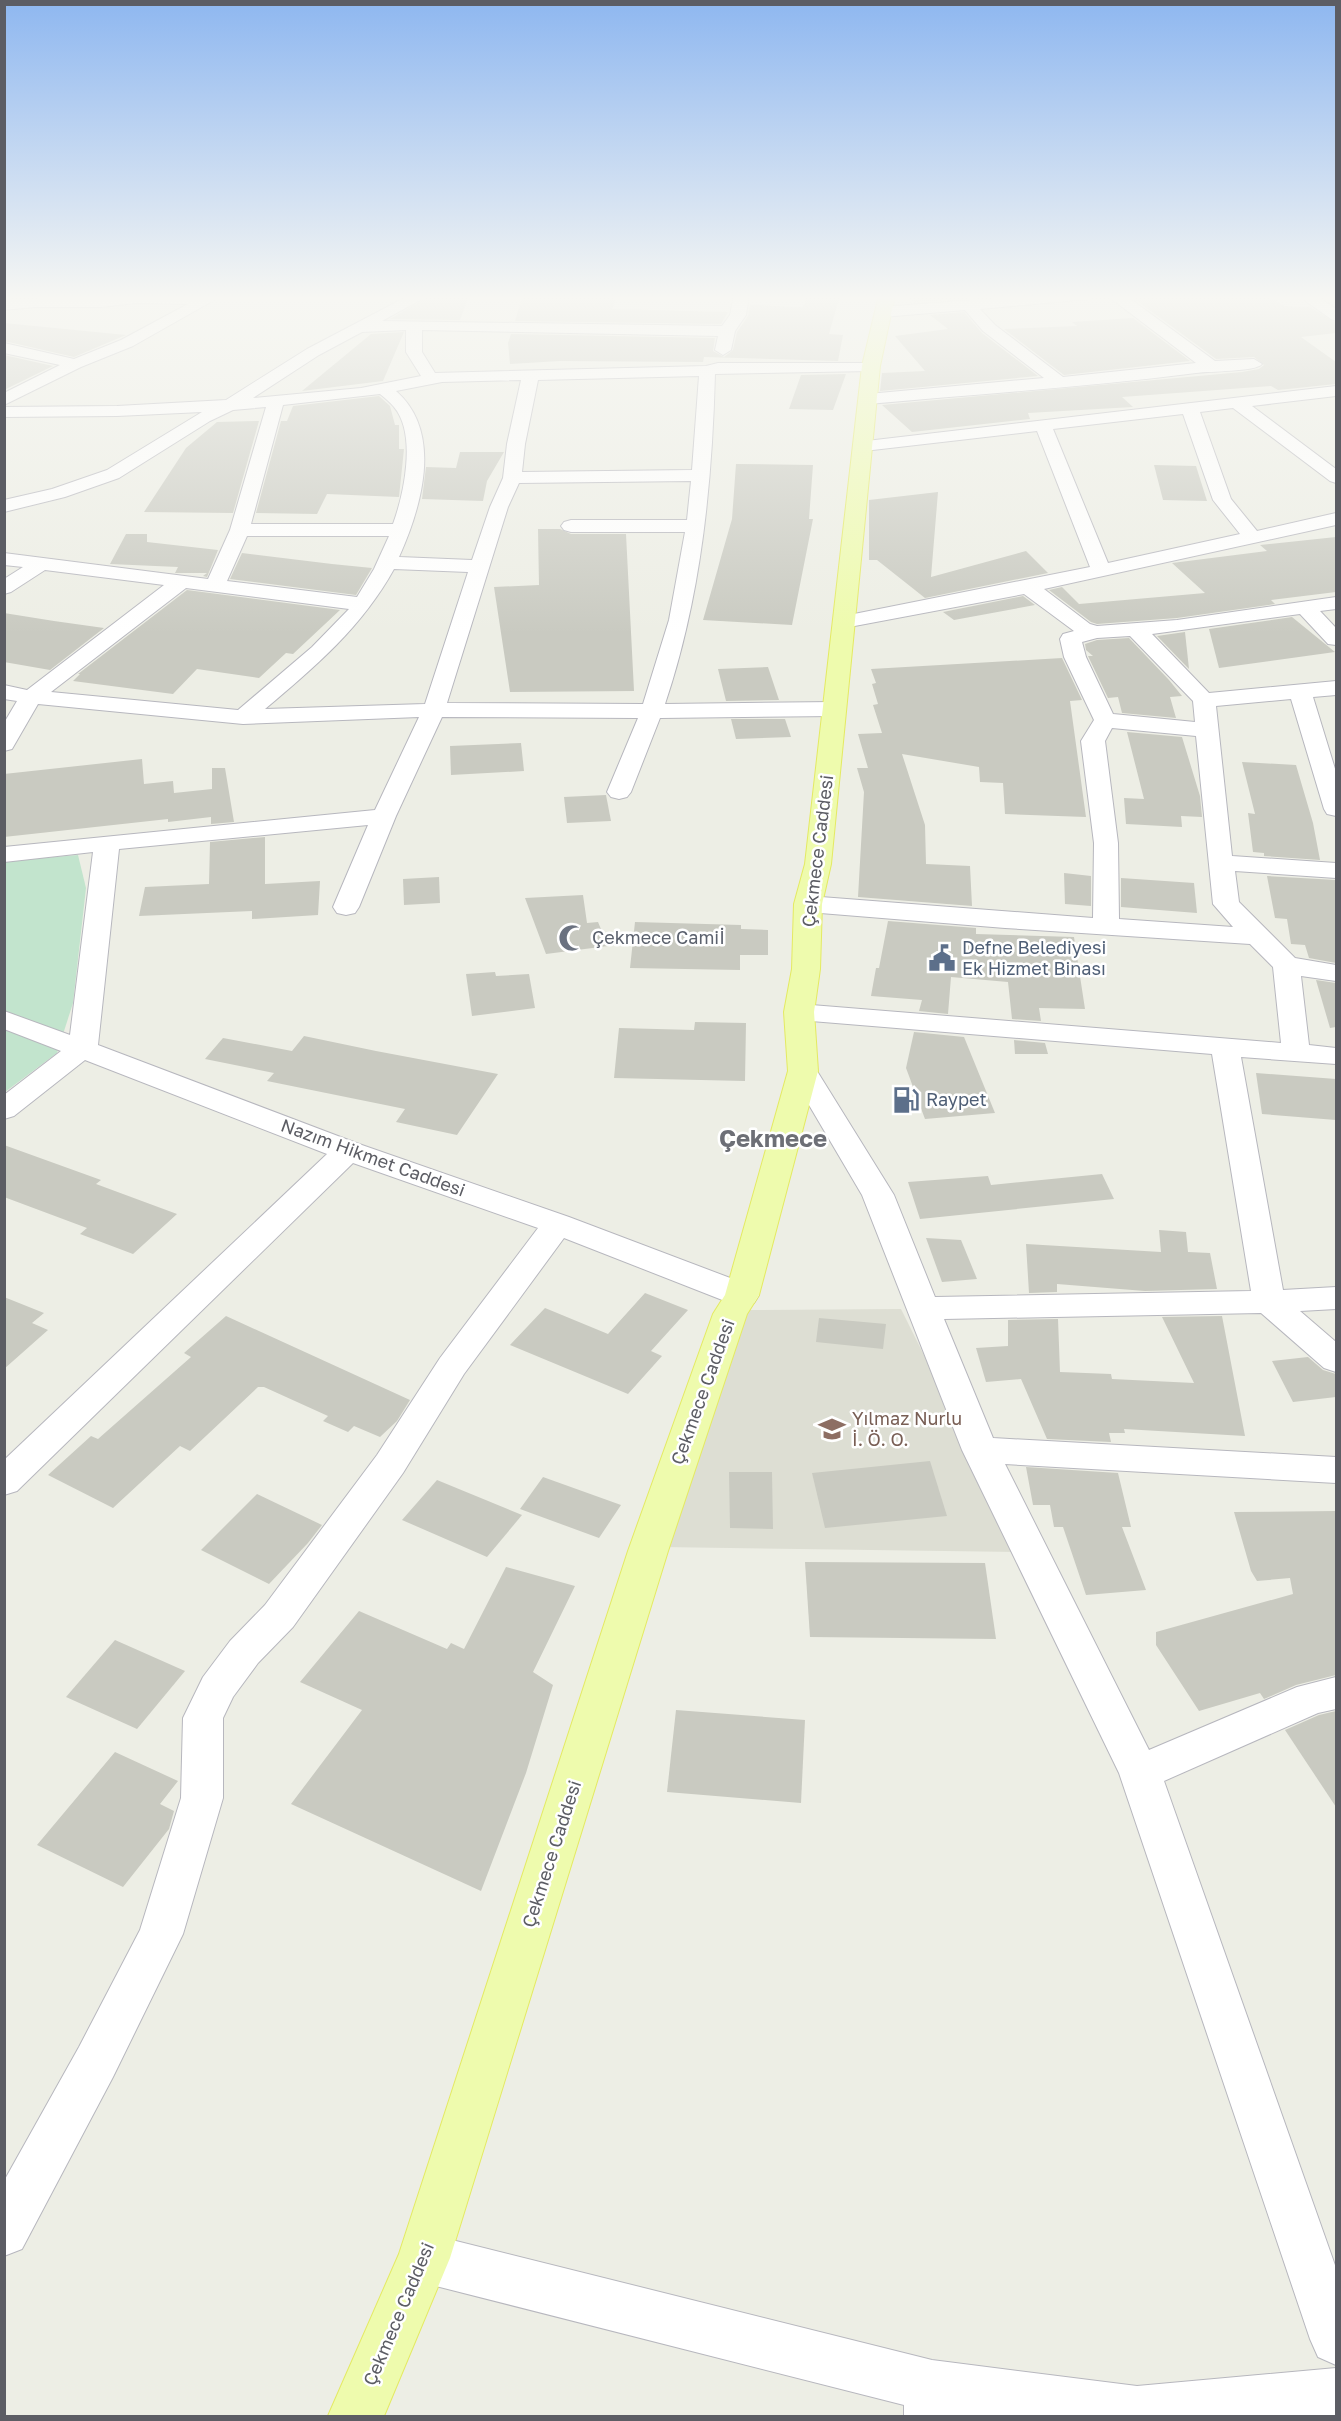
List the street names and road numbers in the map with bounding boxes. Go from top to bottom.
street label: Çekmece Caddesi [797,773,837,928]
street label: Nazım Hikmet Caddesi [278,1113,468,1201]
street label: Çekmece Caddesi [666,1316,739,1467]
street label: Çekmece Caddesi [517,1777,585,1930]
street label: Çekmece Caddesi [358,2239,438,2388]

